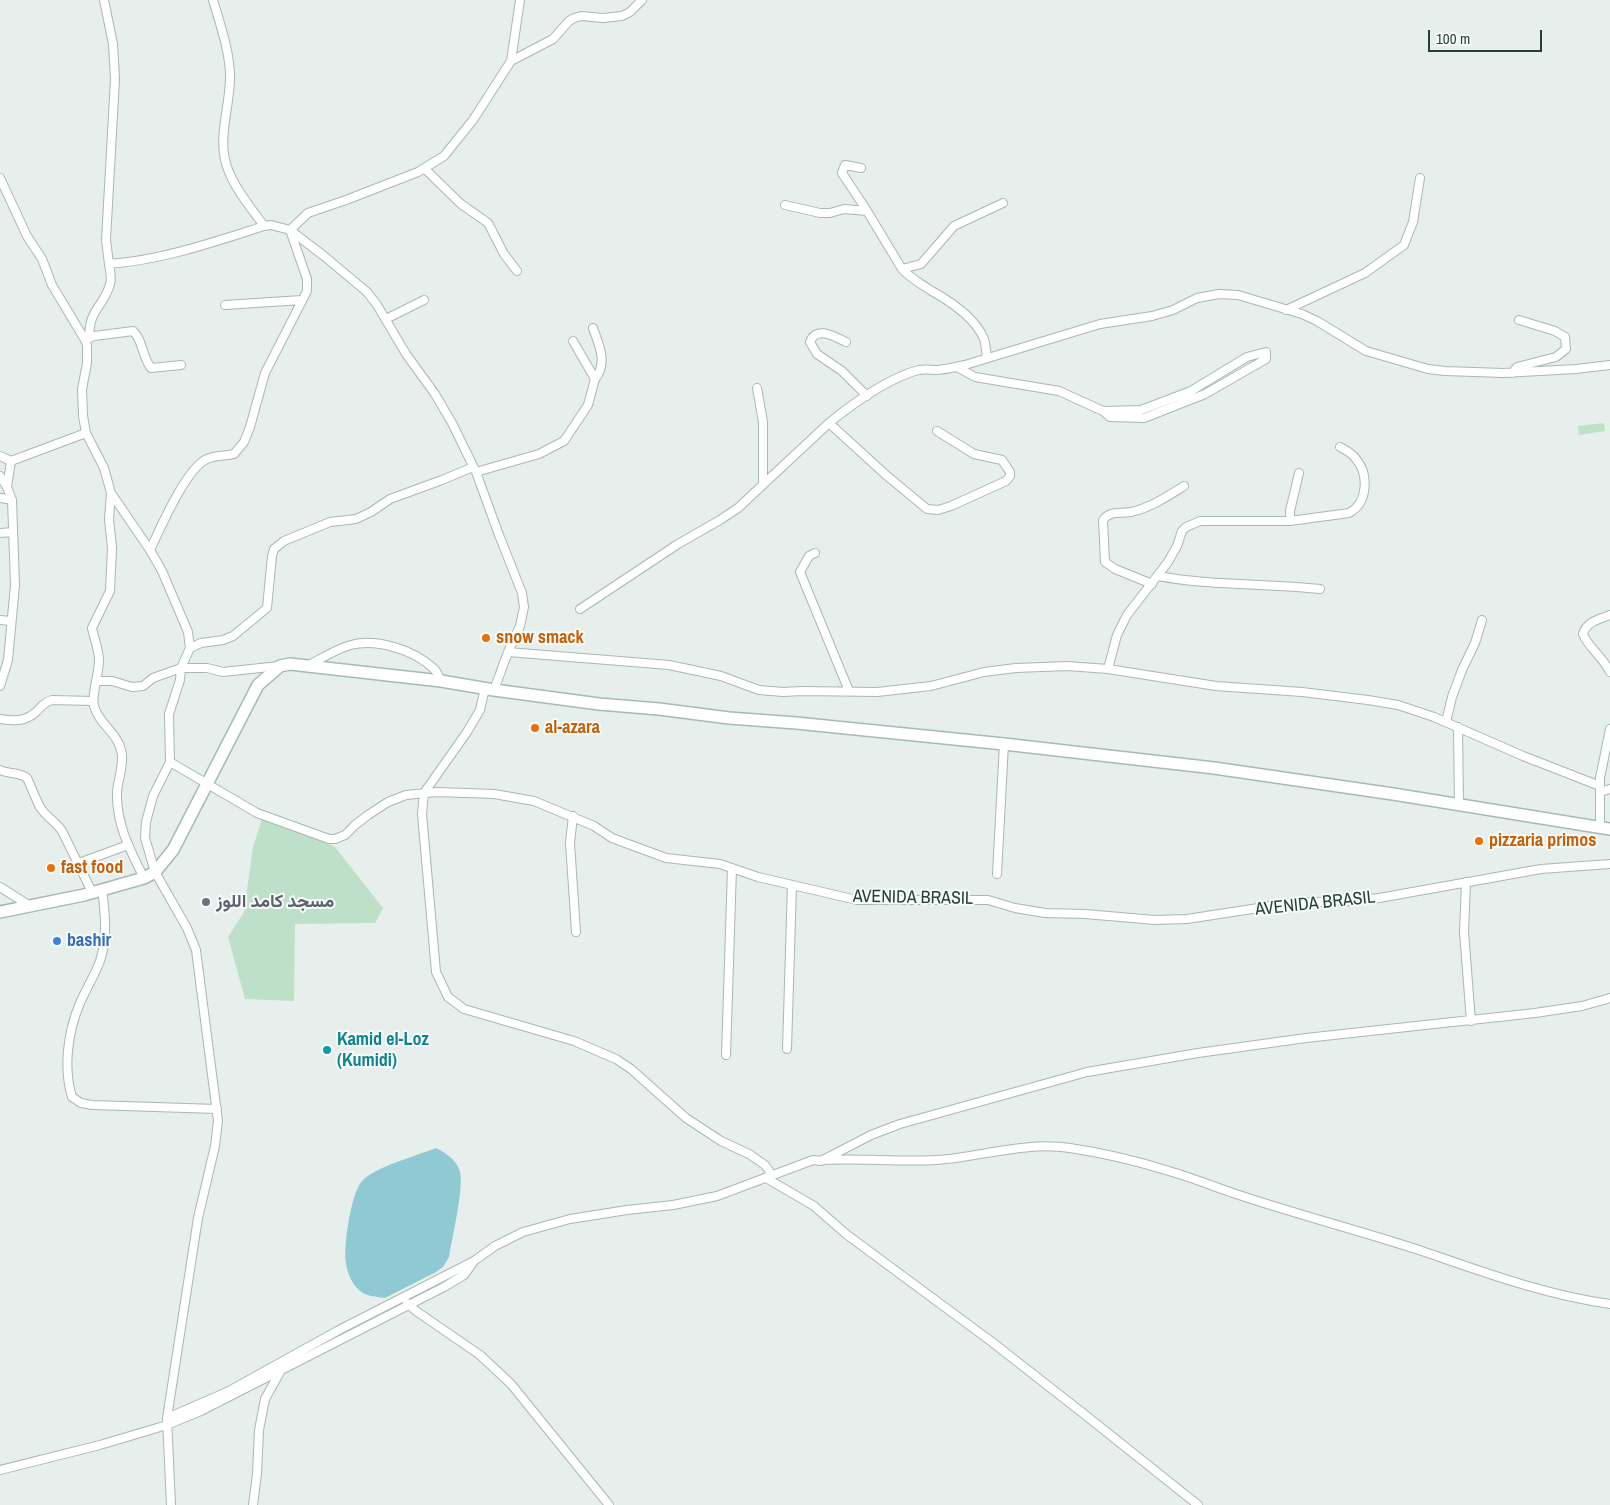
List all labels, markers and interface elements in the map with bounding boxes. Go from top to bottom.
scale bar [1430,20,1544,52]
text: 100 m [1436,28,1470,49]
place label: snow smack [496,627,584,649]
marker: snow smack [480,632,492,644]
place label: al-azara [545,717,600,739]
marker: al-azara [529,722,541,734]
place label: pizzaria primos [1489,830,1596,852]
marker: pizzaria primos [1473,835,1485,847]
place label: fast food [61,857,123,879]
marker: fast food [45,862,57,874]
street label: AVENIDA BRASIL [853,886,973,910]
street label: AVENIDA BRASIL [1254,887,1376,921]
place label: مسجد كامد اللوز [216,891,334,913]
marker: مسجد كامد اللوز [200,896,212,908]
place label: bashir [67,930,111,952]
marker: bashir [51,935,63,947]
place label: Kamid el-Loz (Kumidi) [337,1029,429,1072]
marker: Kamid el-Loz (Kumidi) [321,1044,333,1056]

